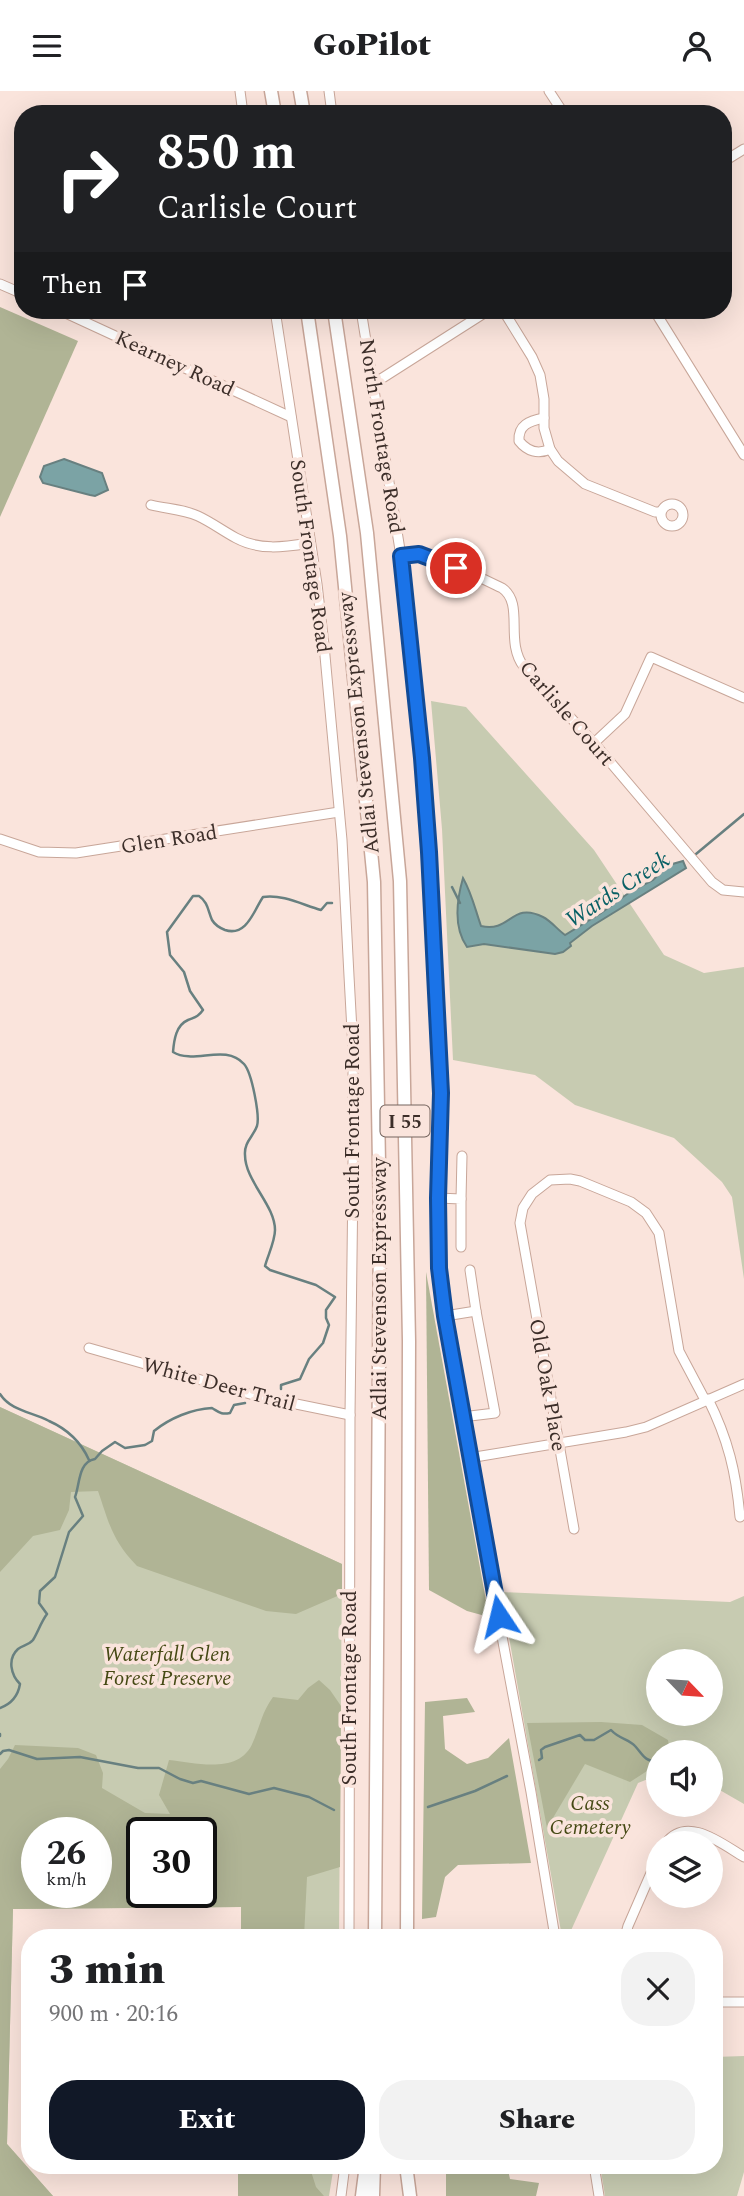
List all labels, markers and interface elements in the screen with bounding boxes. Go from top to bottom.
text: GoPilot [313,21,431,70]
icon: menu [28,27,66,65]
icon: person [678,27,716,65]
text: 850 m [157,116,296,191]
icon: right [42,133,133,224]
text: Carlisle Court [157,184,357,233]
text: Then [42,265,102,305]
icon: arrive [116,266,154,304]
street label: Kearney Road [110,322,240,406]
street label: North Frontage Road [350,336,412,536]
street label: South Frontage Road [281,457,339,655]
pin [426,538,486,598]
icon: arrive [437,549,475,587]
street label: Adlai Stevenson Expressway [329,589,389,855]
street label: Carlisle Court [511,654,621,774]
street label: Glen Road [119,817,220,863]
water label: Wards Creek [558,843,678,937]
street label: South Frontage Road [337,1023,369,1219]
road number: I 55 [380,1105,430,1137]
street label: Adlai Stevenson Expressway [364,1157,396,1421]
street label: Old Oak Place [520,1316,574,1454]
street label: White Deer Trail [139,1349,299,1421]
position arrow [462,1579,536,1653]
street label: South Frontage Road [334,1590,366,1786]
park label: Waterfall Glen Forest Preserve [103,1639,231,1695]
north arrow [646,1649,723,1725]
map controls [646,1649,723,1908]
button: sound [646,1740,723,1817]
park label: Cass Cemetery [549,1788,631,1844]
speed limit sign: 30 [126,1817,217,1908]
text: 26 [47,1827,86,1880]
button: layers [646,1831,723,1908]
text: km/h [46,1866,87,1893]
text: 3 min [49,1939,165,2002]
button: close [621,1952,695,2026]
text: 900 m · 20:16 [49,1997,178,2032]
button: Exit [49,2080,365,2160]
button: Share [379,2080,695,2160]

